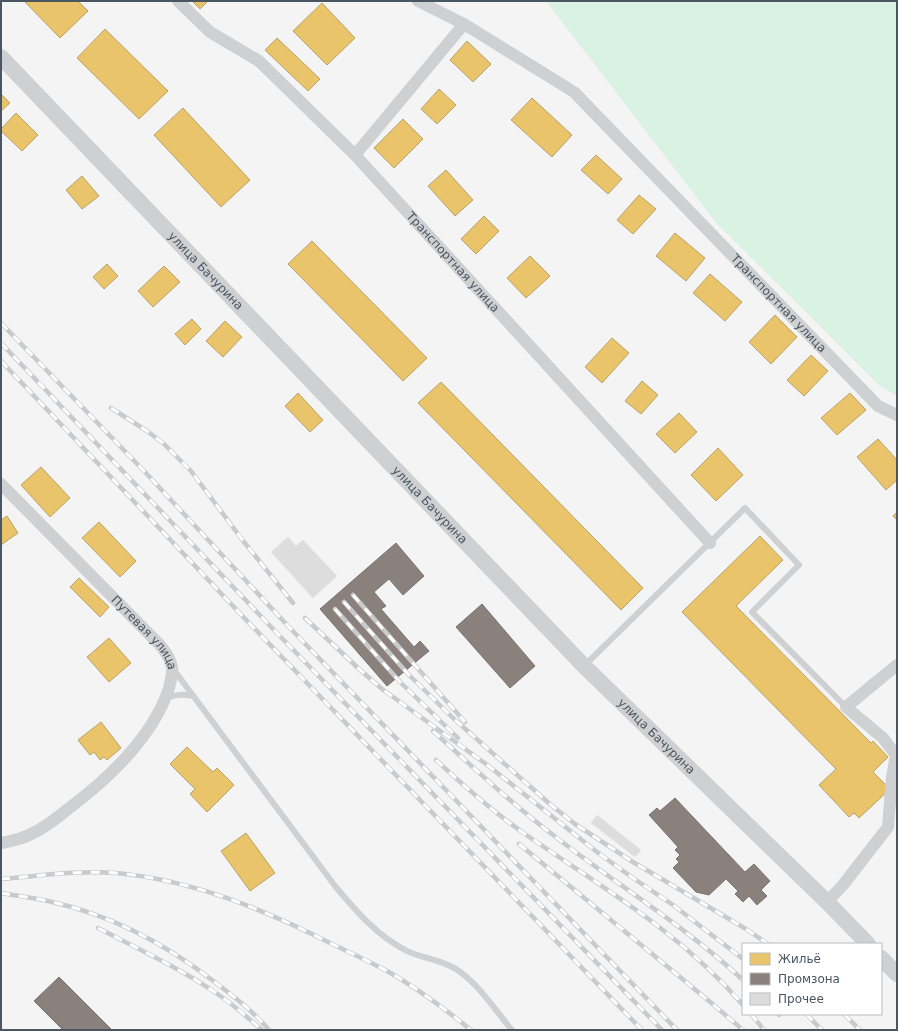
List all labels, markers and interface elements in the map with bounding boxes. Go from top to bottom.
street label: Транспортная улица [403,208,502,315]
street label: улица Бачурина [165,229,246,313]
street label: Транспортная улица [727,251,829,355]
street label: улица Бачурина [389,463,470,547]
street label: Путевая улица [108,593,179,671]
street label: улица Бачурина [615,696,698,777]
legend [742,943,882,1015]
text: Жильё [778,952,821,966]
text: Промзона [778,972,840,986]
text: Прочее [778,992,824,1006]

